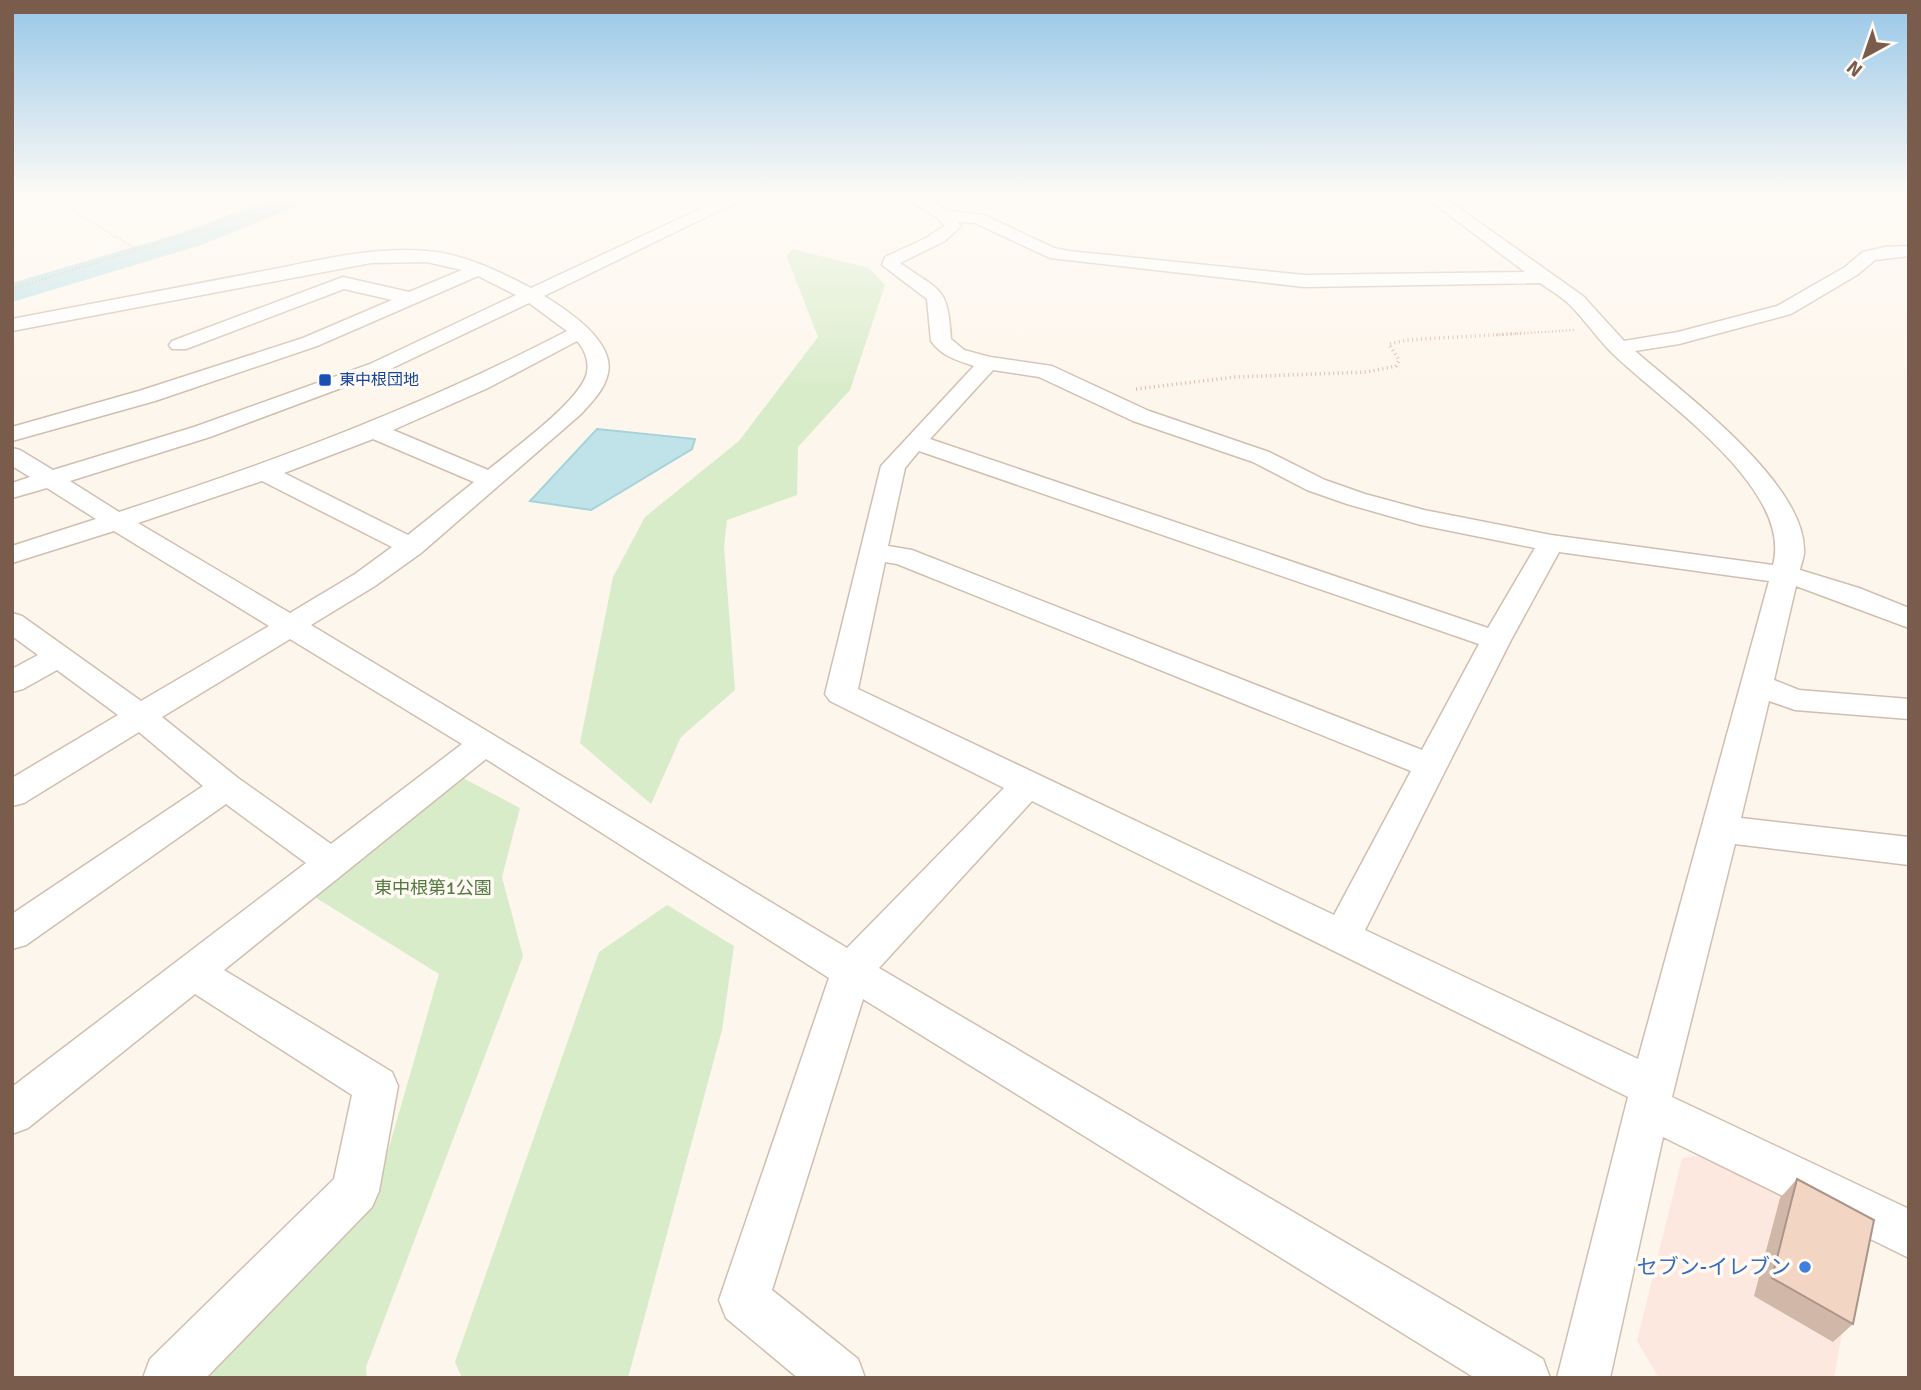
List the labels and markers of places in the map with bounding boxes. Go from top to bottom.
place label: 東中根団地 [339,370,419,390]
marker: 東中根団地 [317,372,333,388]
place label: セブン-イレブン [1637,1254,1791,1280]
marker: セブン-イレブン [1797,1259,1813,1275]

